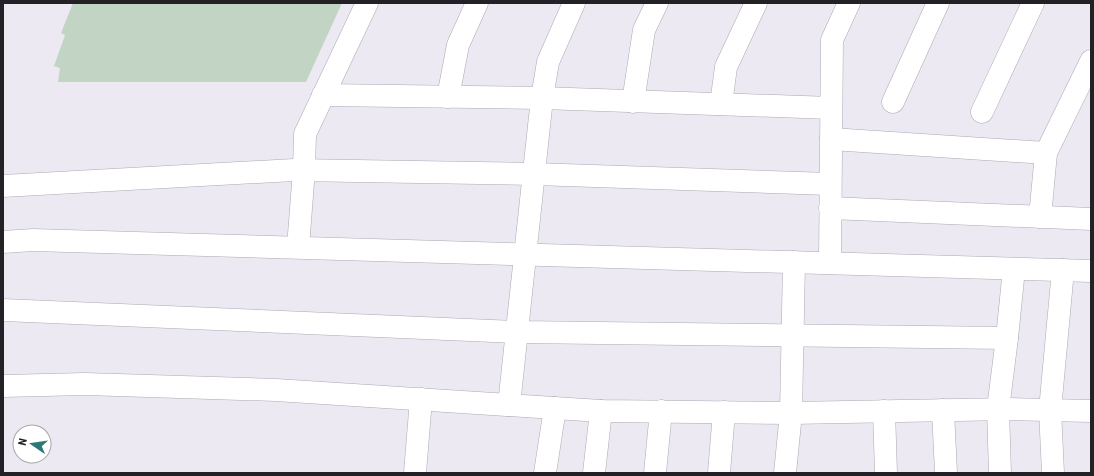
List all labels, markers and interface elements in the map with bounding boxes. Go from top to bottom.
north arrow [12,424,52,464]
text: N [16,437,30,447]

